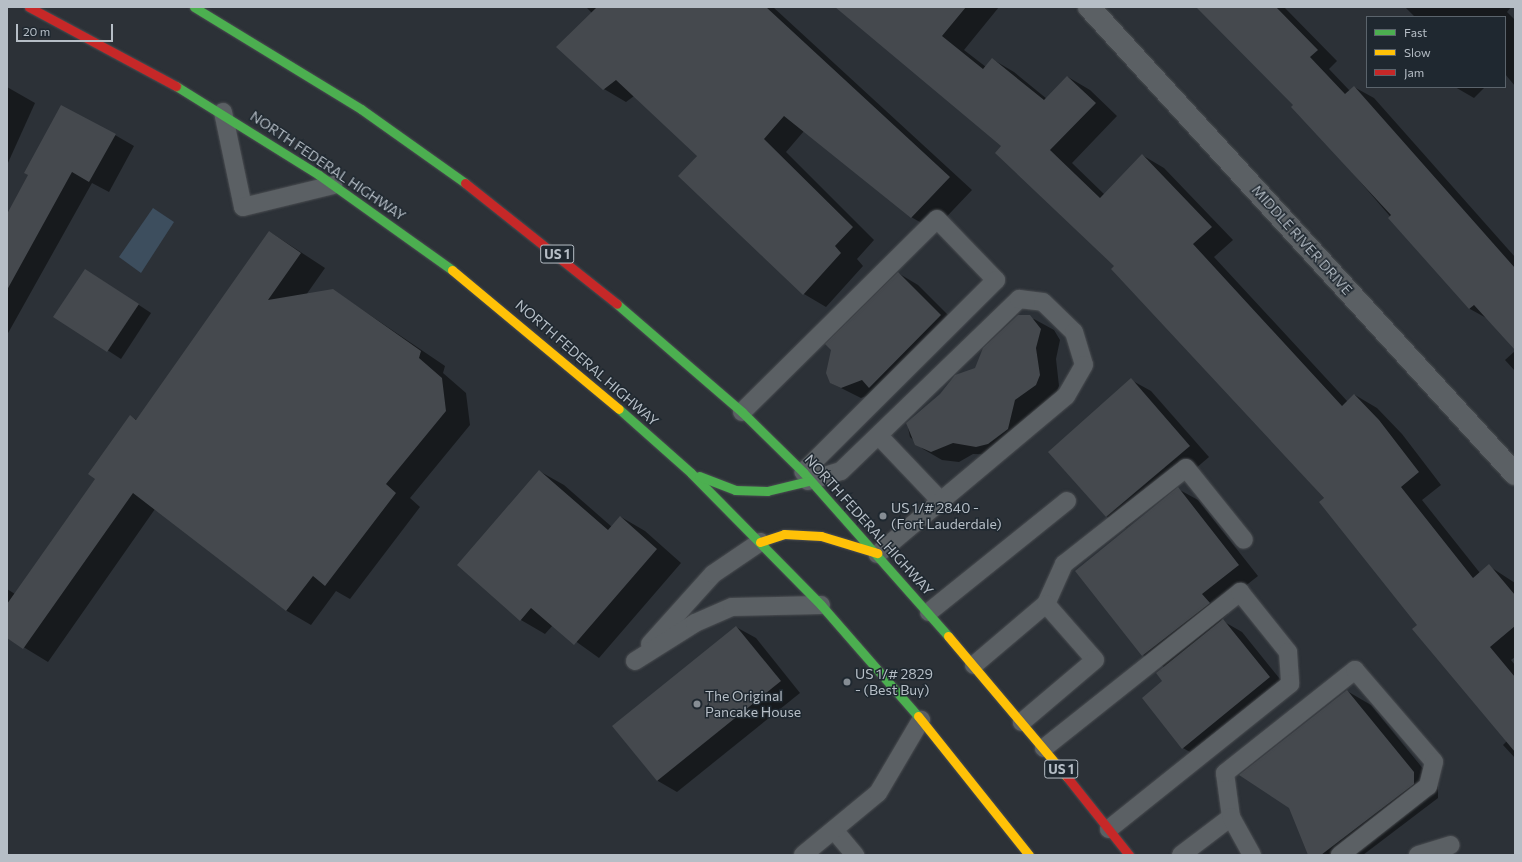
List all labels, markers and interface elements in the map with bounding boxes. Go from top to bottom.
scale bar [18,16,115,42]
legend [1366,16,1506,88]
text: 20 m [23,24,50,38]
text: Fast [1404,25,1427,39]
text: Slow [1404,45,1431,59]
text: Jam [1404,65,1424,79]
street label: NORTH FEDERAL HIGHWAY [247,108,409,224]
street label: MIDDLE RIVER DRIVE [1248,182,1356,298]
road number: US 1 [540,243,574,265]
street label: NORTH FEDERAL HIGHWAY [512,296,662,430]
street label: NORTH FEDERAL HIGHWAY [801,451,937,599]
place label: US 1/# 2840 - (Fort Lauderdale) [891,500,1002,532]
marker: US 1/# 2840 - (Fort Lauderdale) [878,511,888,521]
place label: US 1/# 2829 - (Best Buy) [855,666,933,698]
marker: US 1/# 2829 - (Best Buy) [842,677,852,687]
place label: The Original Pancake House [705,688,801,720]
marker: The Original Pancake House [692,699,702,709]
road number: US 1 [1044,758,1078,780]

